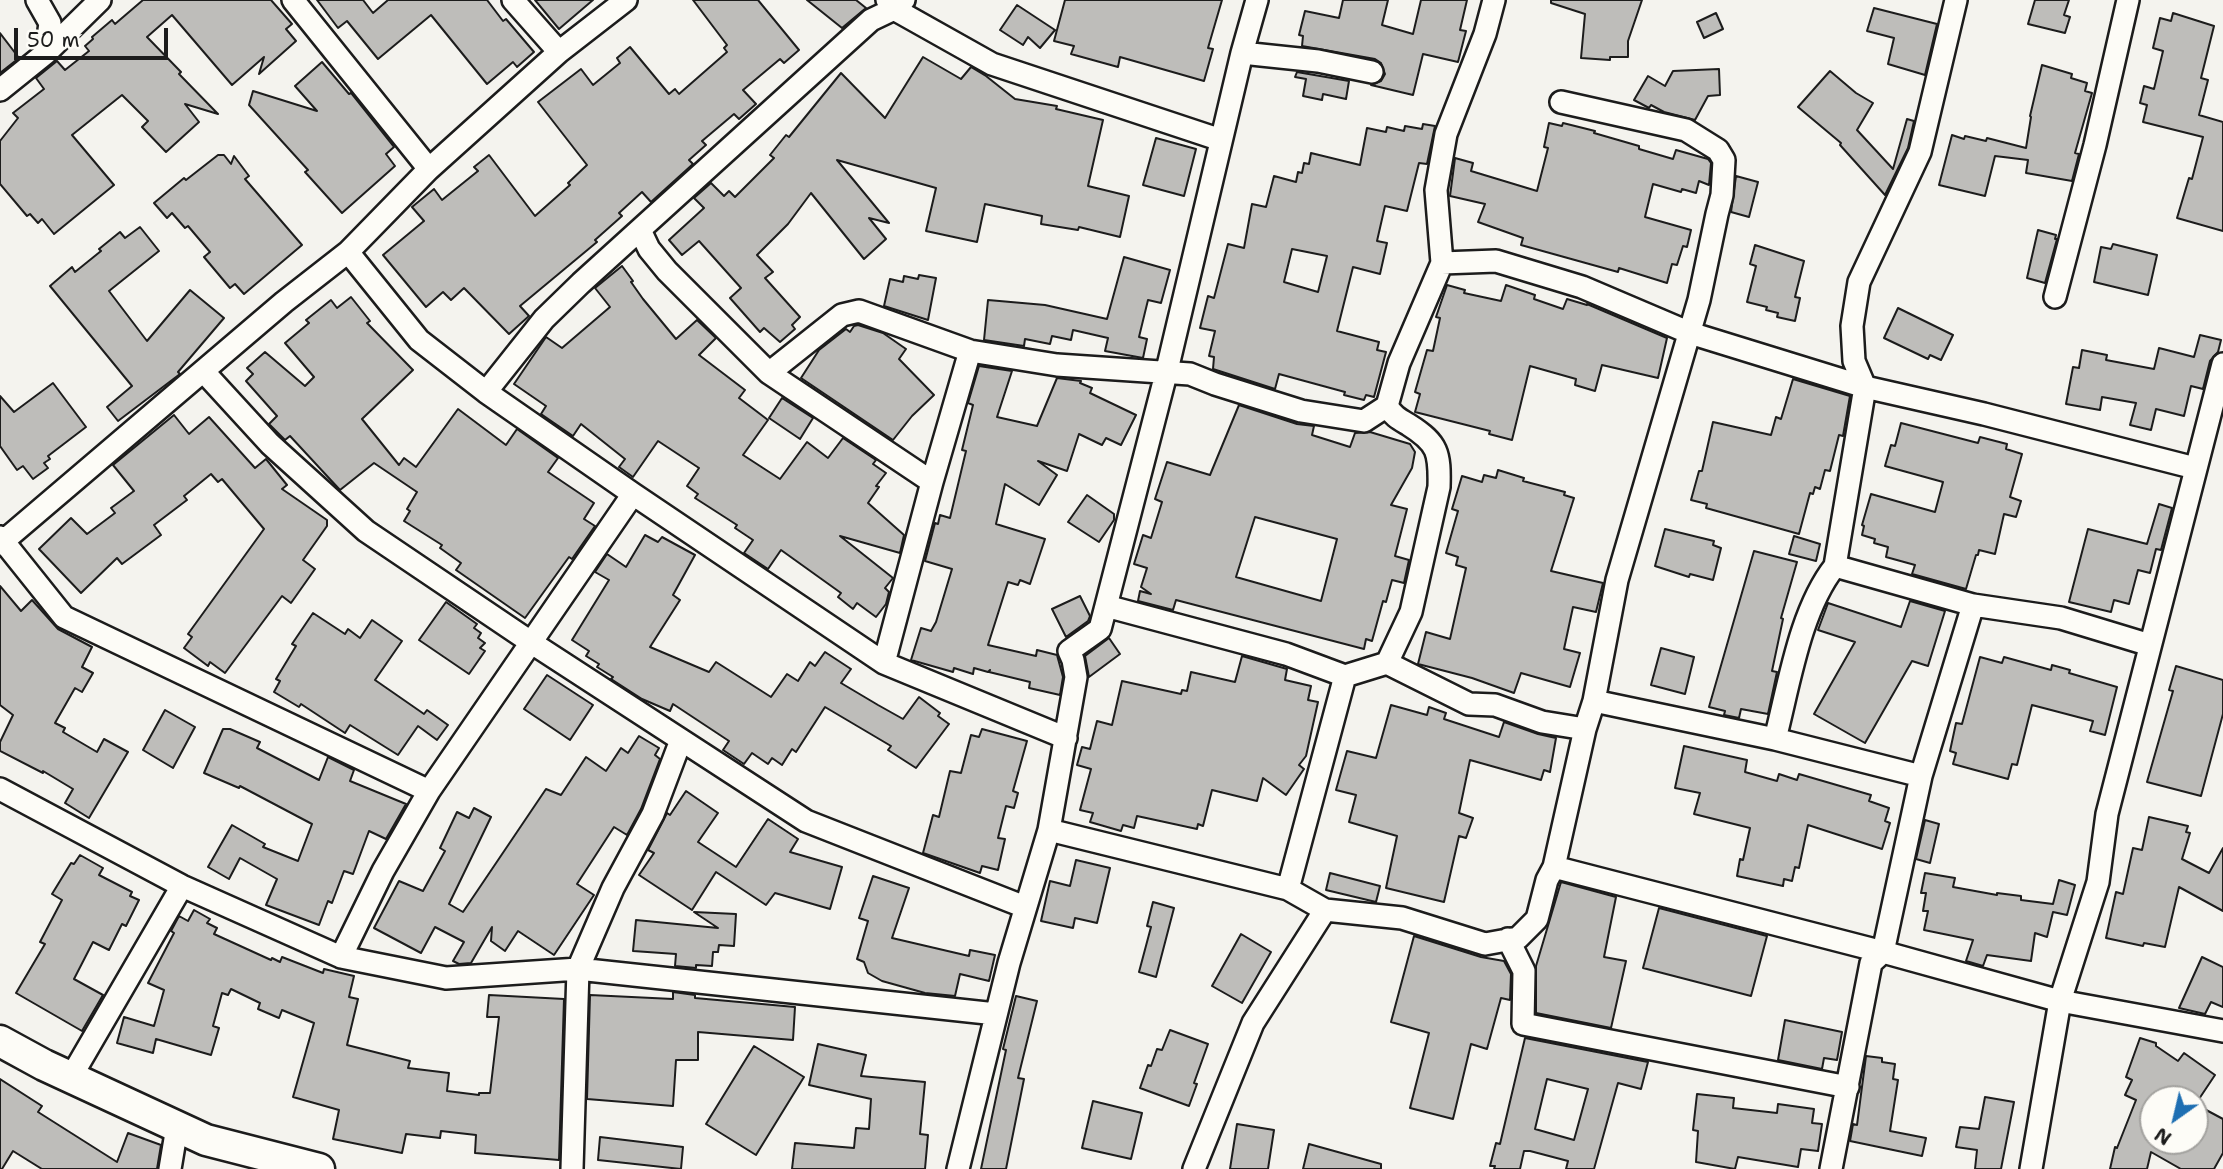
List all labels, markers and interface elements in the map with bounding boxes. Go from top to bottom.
scale bar [18,14,172,58]
text: 50 m [27,26,80,54]
north arrow [2139,1085,2209,1155]
text: N [2150,1122,2176,1151]

